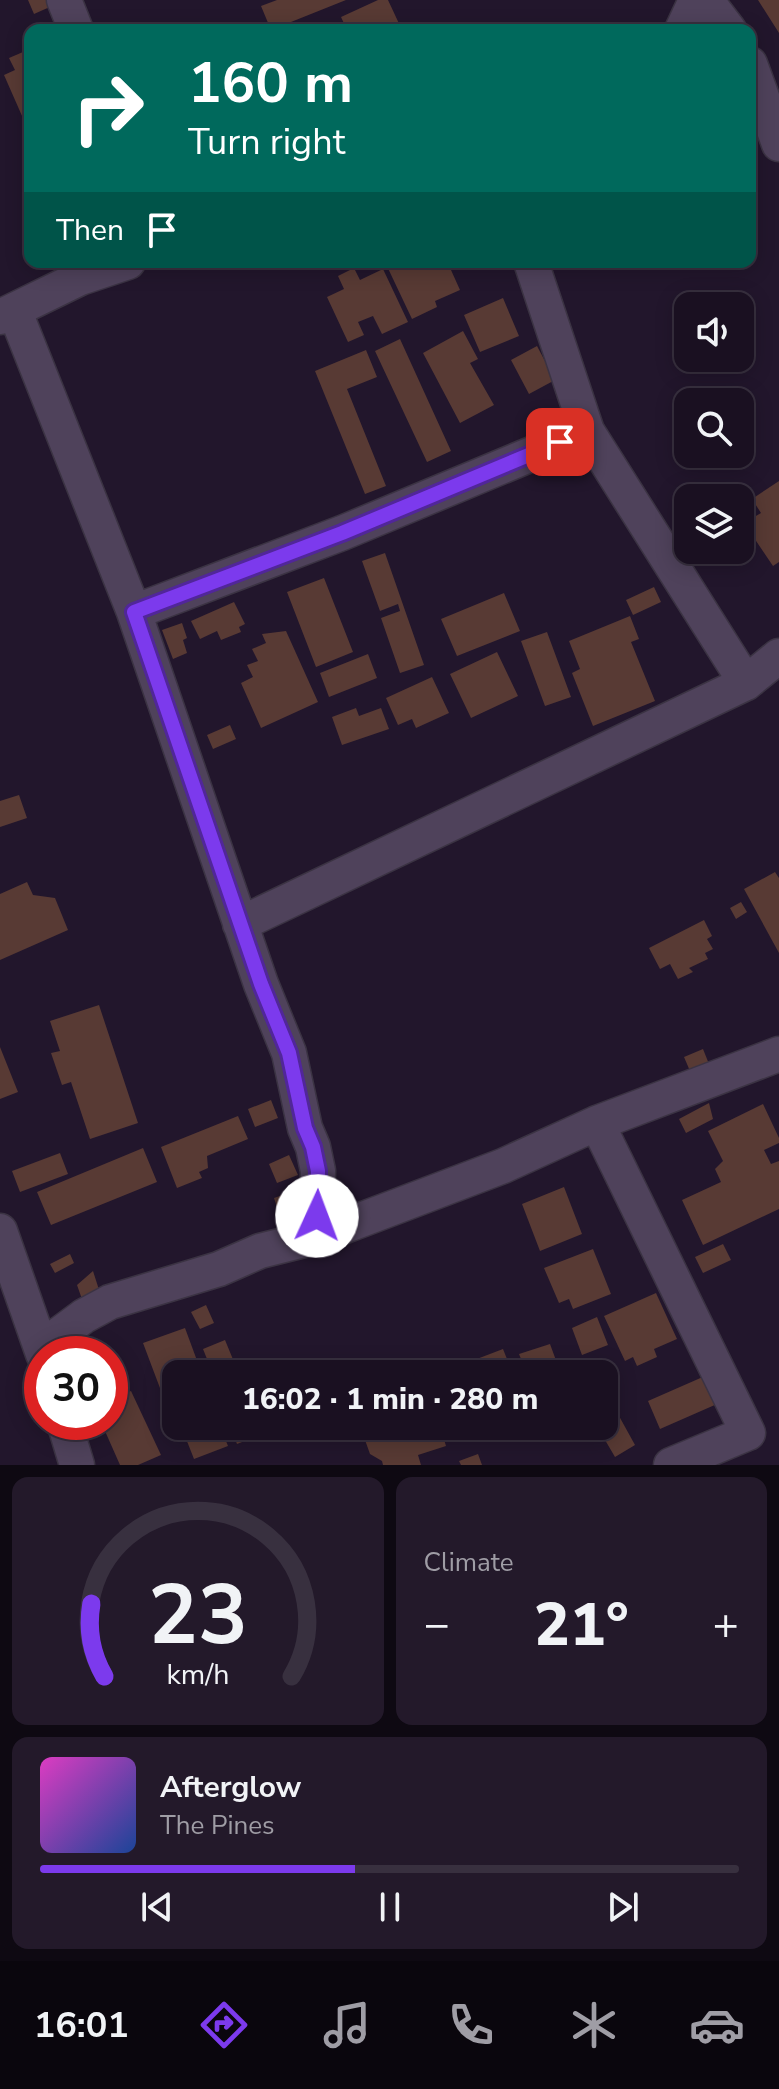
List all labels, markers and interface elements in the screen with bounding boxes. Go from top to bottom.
text: 160 m [188,45,353,122]
icon: right [56,56,160,160]
text: Turn right [188,118,345,167]
icon: arrive [140,208,184,252]
text: Then [56,210,124,251]
map controls [674,292,754,564]
button: sound [674,292,754,372]
button: search [674,388,754,468]
pin [526,408,594,476]
icon: arrive [538,420,582,464]
button: layers [674,484,754,564]
position arrow [275,1174,359,1258]
speed limit sign: 30 [24,1336,128,1440]
text: 16:02 · 1 min · 280 m [242,1379,538,1420]
text: Climate [424,1545,514,1580]
text: 23 [148,1559,248,1672]
text: 21° [534,1584,629,1666]
text: − [424,1595,450,1655]
text: + [713,1595,739,1655]
text: km/h [166,1655,229,1694]
text: Afterglow [160,1767,301,1808]
text: The Pines [160,1808,275,1843]
icon: previous [135,1885,179,1929]
icon: pause [368,1885,412,1929]
icon: next [601,1885,645,1929]
icon: directions [196,1997,252,2053]
icon: music [319,1997,375,2053]
icon: phone [443,1997,499,2053]
icon: climate [566,1997,622,2053]
icon: car [689,1997,745,2053]
text: 16:01 [34,2001,129,2050]

